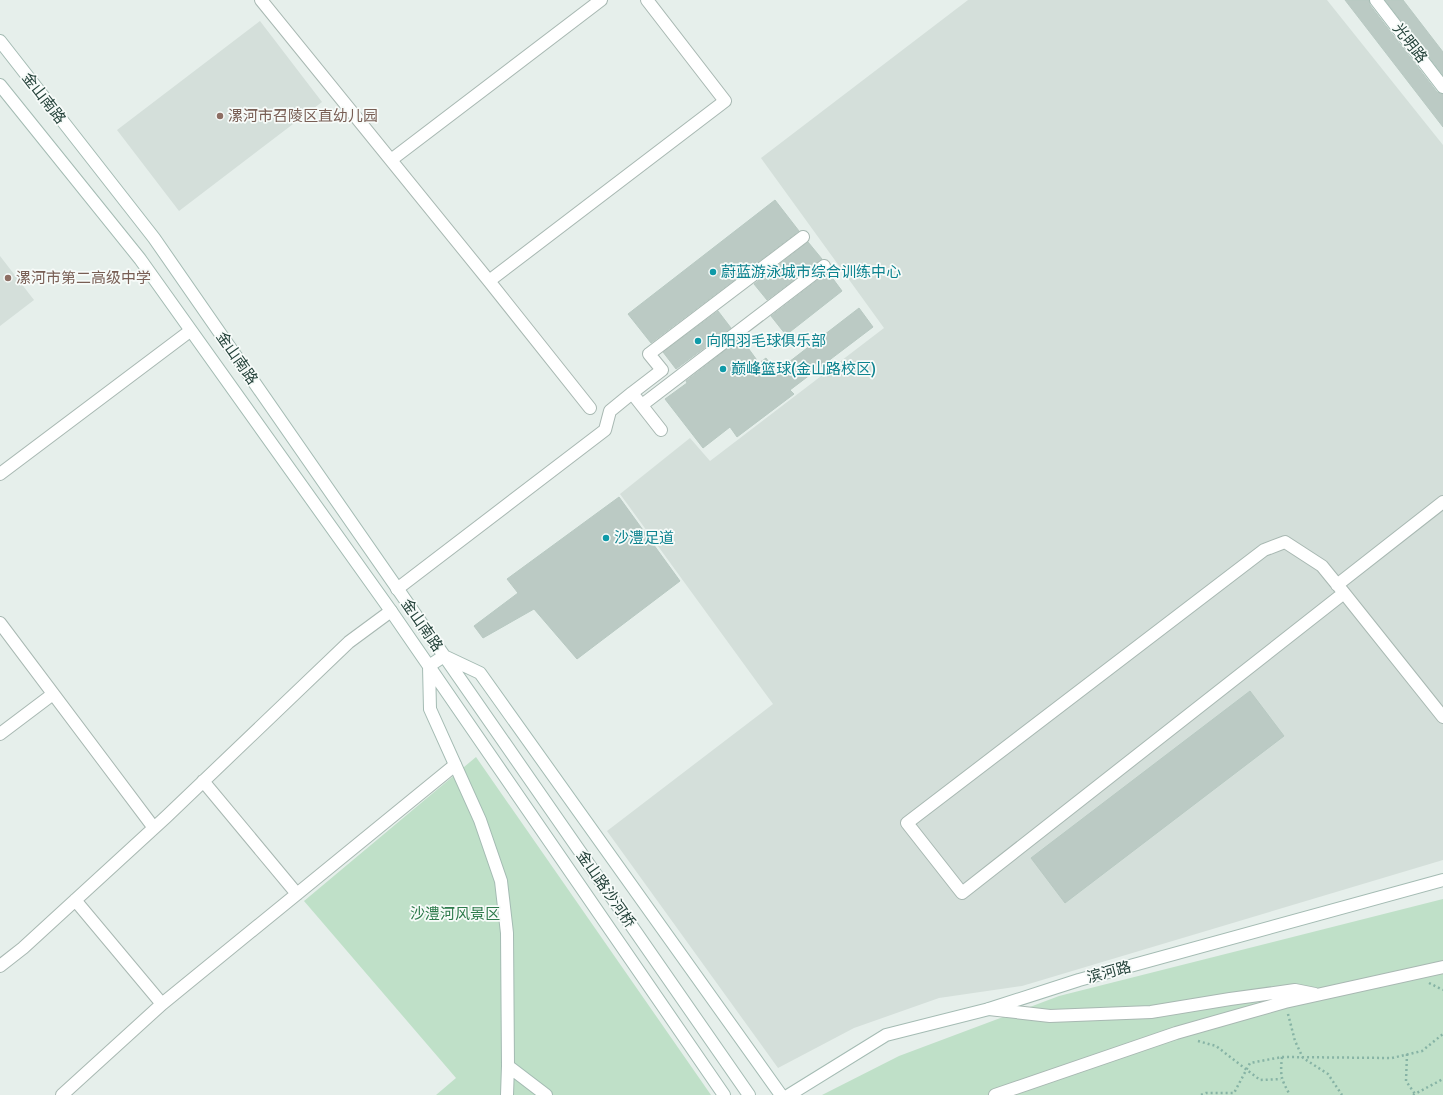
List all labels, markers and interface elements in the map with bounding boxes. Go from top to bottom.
street label: 光明路 [1389,20,1431,66]
street label: 金山南路 [18,69,70,127]
place label: 漯河市召陵区直幼儿园 [228,107,378,125]
marker: 漯河市召陵区直幼儿园 [215,111,225,121]
place label: 蔚蓝游泳城市综合训练中心 [721,263,901,281]
marker: 蔚蓝游泳城市综合训练中心 [708,267,718,277]
place label: 漯河市第二高级中学 [16,269,151,287]
marker: 漯河市第二高级中学 [3,273,13,283]
street label: 金山南路 [212,328,262,388]
place label: 向阳羽毛球俱乐部 [706,332,826,350]
marker: 向阳羽毛球俱乐部 [693,336,703,346]
place label: 巅峰篮球(金山路校区) [731,360,876,378]
marker: 巅峰篮球(金山路校区) [718,364,728,374]
place label: 沙澧足道 [614,529,674,547]
marker: 沙澧足道 [601,533,611,543]
street label: 金山南路 [397,595,447,655]
street label: 金山路沙河桥 [573,847,639,931]
park label: 沙澧河风景区 [410,905,500,923]
street label: 滨河路 [1085,957,1133,987]

